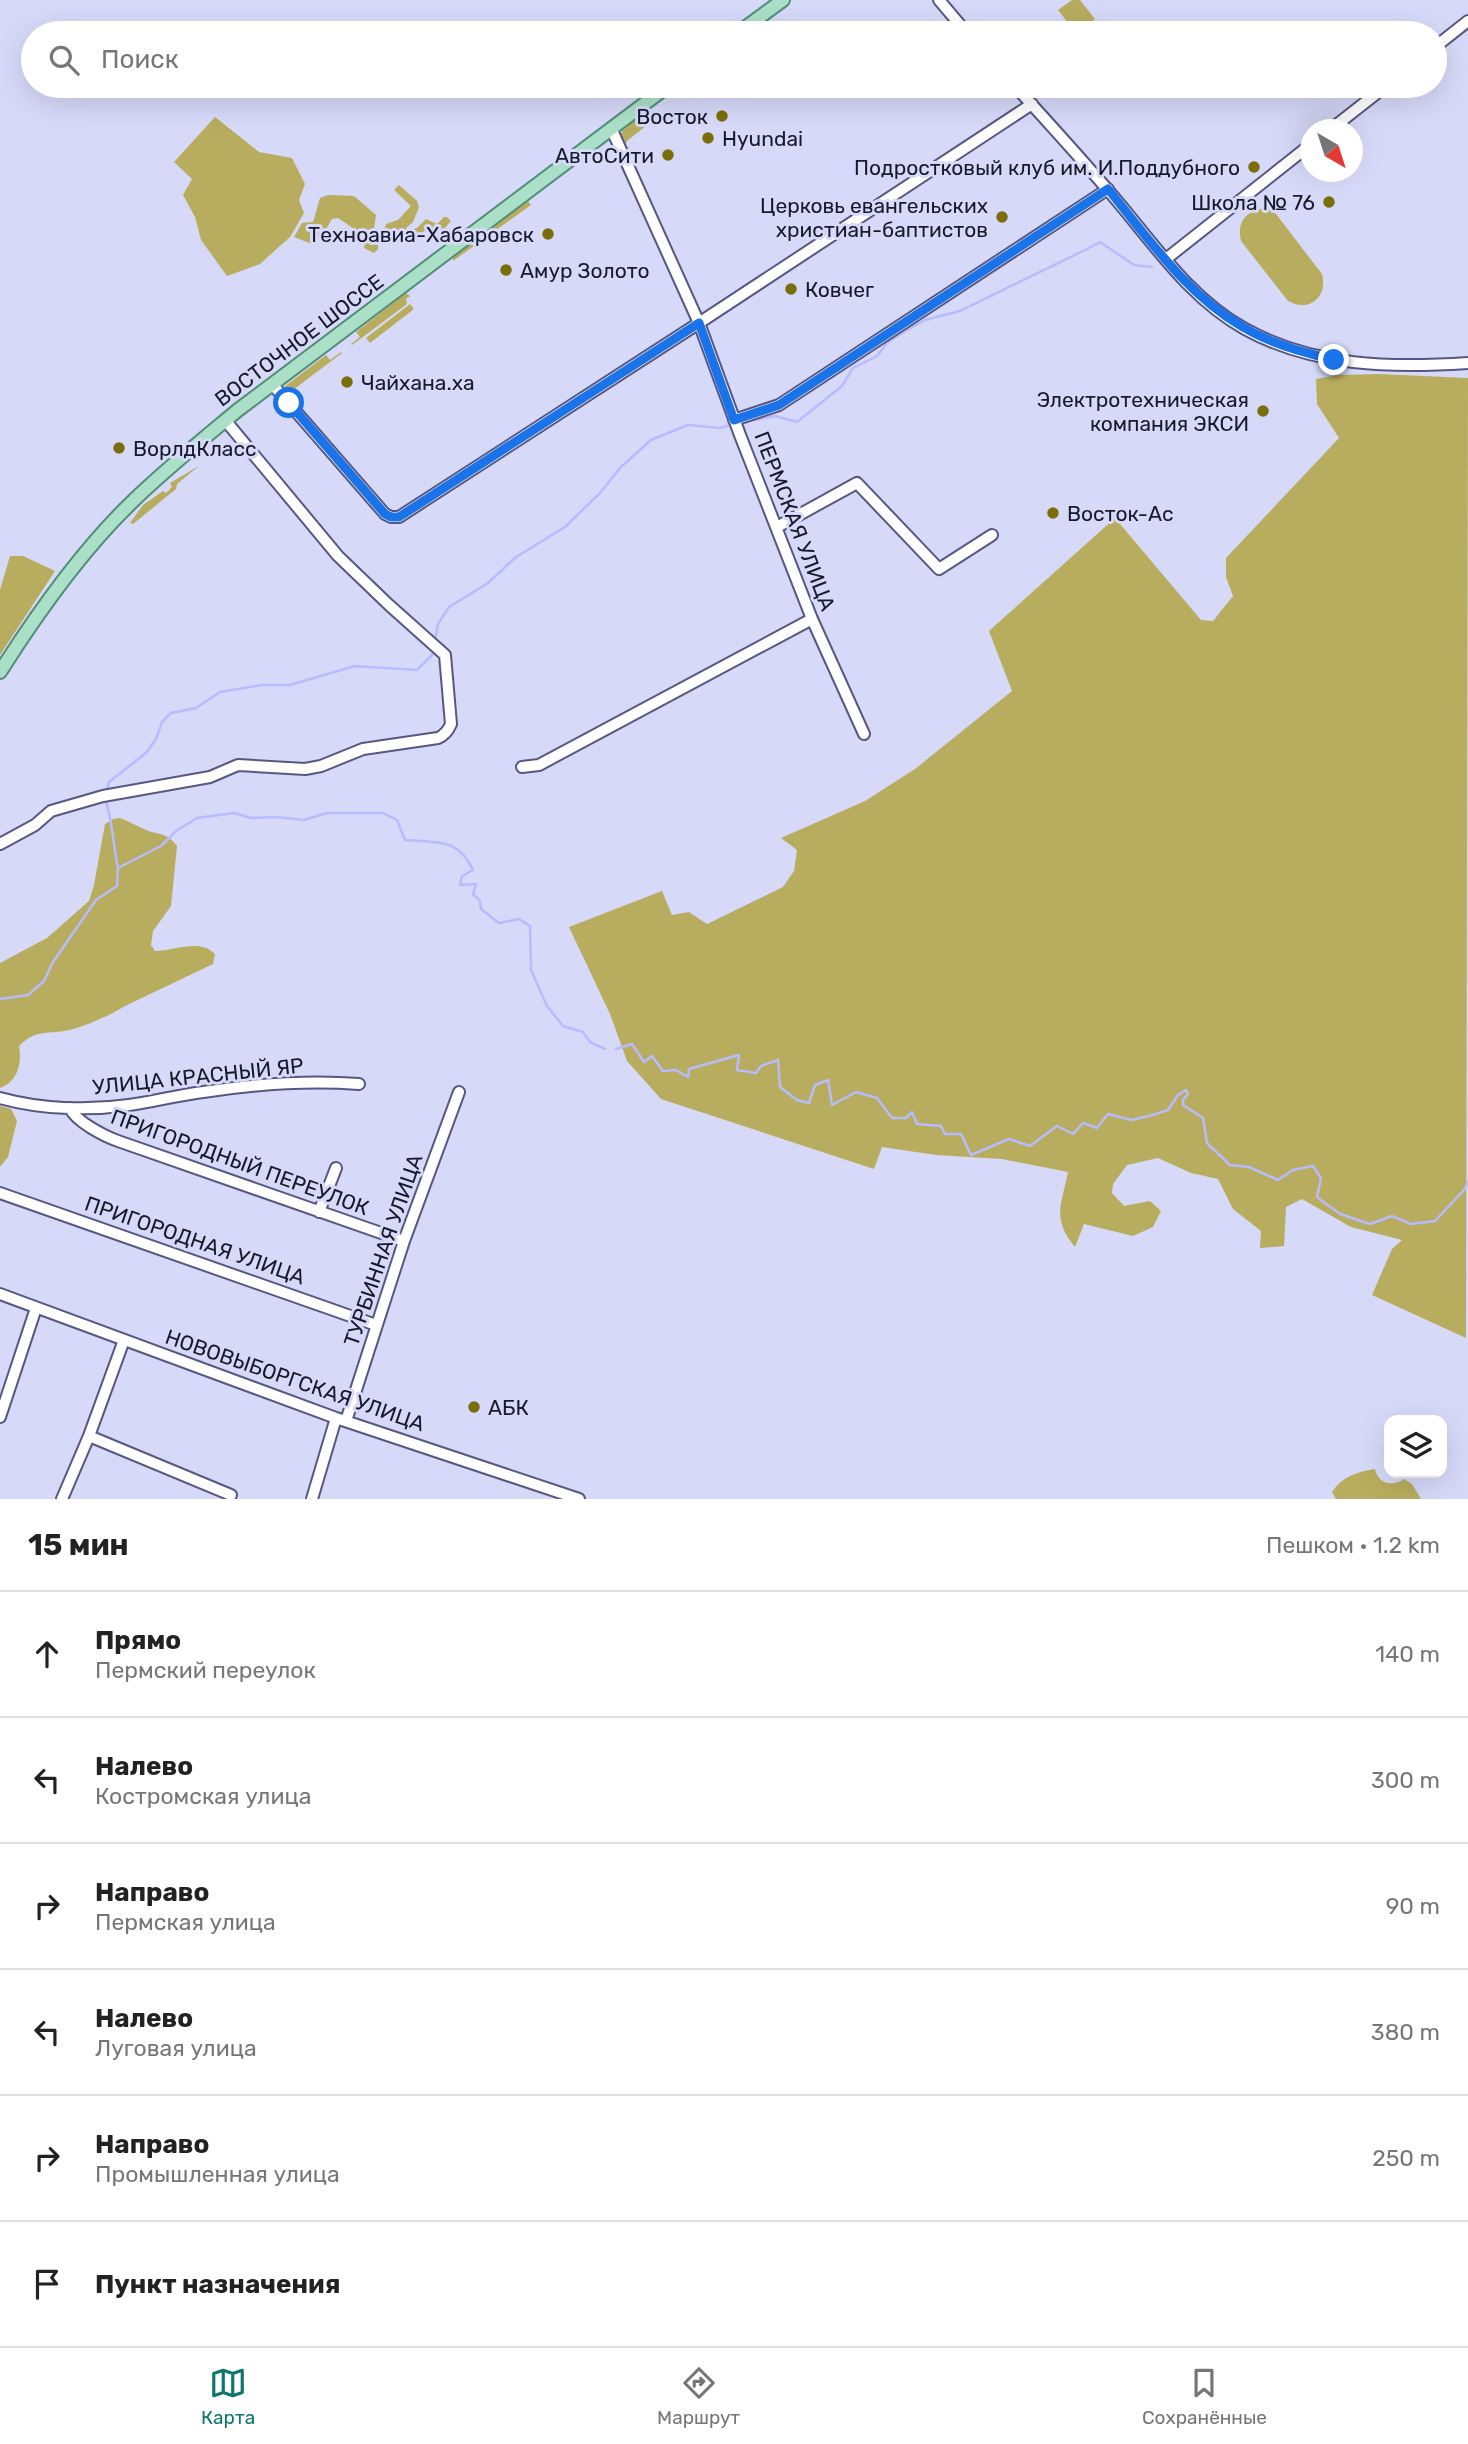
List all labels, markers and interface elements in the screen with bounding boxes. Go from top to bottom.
search box [21,21,1447,98]
icon: search [45,41,83,79]
text: Поиск [101,44,179,75]
place label: Восток [636,104,708,129]
marker: Восток [714,108,730,124]
north arrow [1300,119,1363,182]
place label: Hyundai [722,126,803,151]
marker: Hyundai [700,130,716,146]
place label: АвтоСити [555,143,654,168]
marker: АвтоСити [660,147,676,163]
place label: Подростковый клуб им. И.Поддубного [854,155,1240,180]
marker: Подростковый клуб им. И.Поддубного [1246,159,1262,175]
place label: Школа № 76 [1191,190,1315,215]
place label: Церковь евангельских христиан-баптистов [760,193,988,242]
marker: Школа № 76 [1321,194,1337,210]
marker: Церковь евангельских христиан-баптистов [994,209,1010,225]
place label: Техноавиа-Хабаровск [308,222,534,247]
marker: Техноавиа-Хабаровск [540,226,556,242]
place label: Амур Золото [520,258,650,283]
marker: Амур Золото [498,262,514,278]
street label: ВОСТОЧНОЕ ШОССЕ [210,268,388,412]
place label: Ковчег [805,277,874,302]
marker: Ковчег [783,281,799,297]
route end [1318,344,1349,375]
place label: Чайхана.ха [361,370,475,395]
marker: Чайхана.ха [339,374,355,390]
route start [273,387,304,418]
place label: Электротехническая компания ЭКСИ [1037,387,1249,436]
marker: Электротехническая компания ЭКСИ [1255,403,1271,419]
street label: ПЕРМСКАЯ УЛИЦА [749,428,841,614]
place label: ВорлдКласс [133,436,257,461]
marker: ВорлдКласс [111,440,127,456]
place label: Восток-Ас [1067,501,1174,526]
marker: Восток-Ас [1045,505,1061,521]
street label: УЛИЦА КРАСНЫЙ ЯР [91,1052,305,1100]
street label: ПРИГОРОДНЫЙ ПЕРЕУЛОК [108,1104,372,1220]
street label: ТУРБИННАЯ УЛИЦА [338,1151,428,1349]
street label: ПРИГОРОДНАЯ УЛИЦА [82,1191,308,1289]
street label: НОВОВЫБОРГСКАЯ УЛИЦА [162,1324,428,1436]
place label: АБК [488,1395,529,1420]
marker: АБК [466,1399,482,1415]
map controls [1384,1415,1447,1478]
button: layers [1384,1415,1447,1478]
text: 15 мин [28,1527,129,1563]
text: Пешком · 1.2 km [1266,1531,1440,1559]
text: Прямо [95,1625,181,1656]
icon: ahead [28,1635,66,1673]
text: 140 m [1375,1640,1440,1668]
text: Пермский переулок [95,1656,316,1684]
text: Налево [95,1751,193,1782]
icon: left [28,1761,66,1799]
text: 300 m [1371,1766,1440,1794]
text: Костромская улица [95,1782,311,1810]
text: Направо [95,1877,209,1908]
icon: right [28,1887,66,1925]
text: 90 m [1386,1892,1440,1920]
text: Пермская улица [95,1908,276,1936]
text: Налево [95,2003,193,2034]
icon: left [28,2013,66,2051]
text: 380 m [1371,2018,1440,2046]
text: Луговая улица [95,2034,257,2062]
text: Направо [95,2129,209,2160]
icon: right [28,2139,66,2177]
text: 250 m [1372,2144,1440,2172]
text: Промышленная улица [95,2160,340,2188]
icon: arrive [28,2265,66,2303]
text: Пункт назначения [95,2269,340,2300]
tab: Карта [201,2364,255,2429]
tab: Маршрут [657,2364,740,2429]
tab: Сохранённые [1142,2364,1267,2429]

